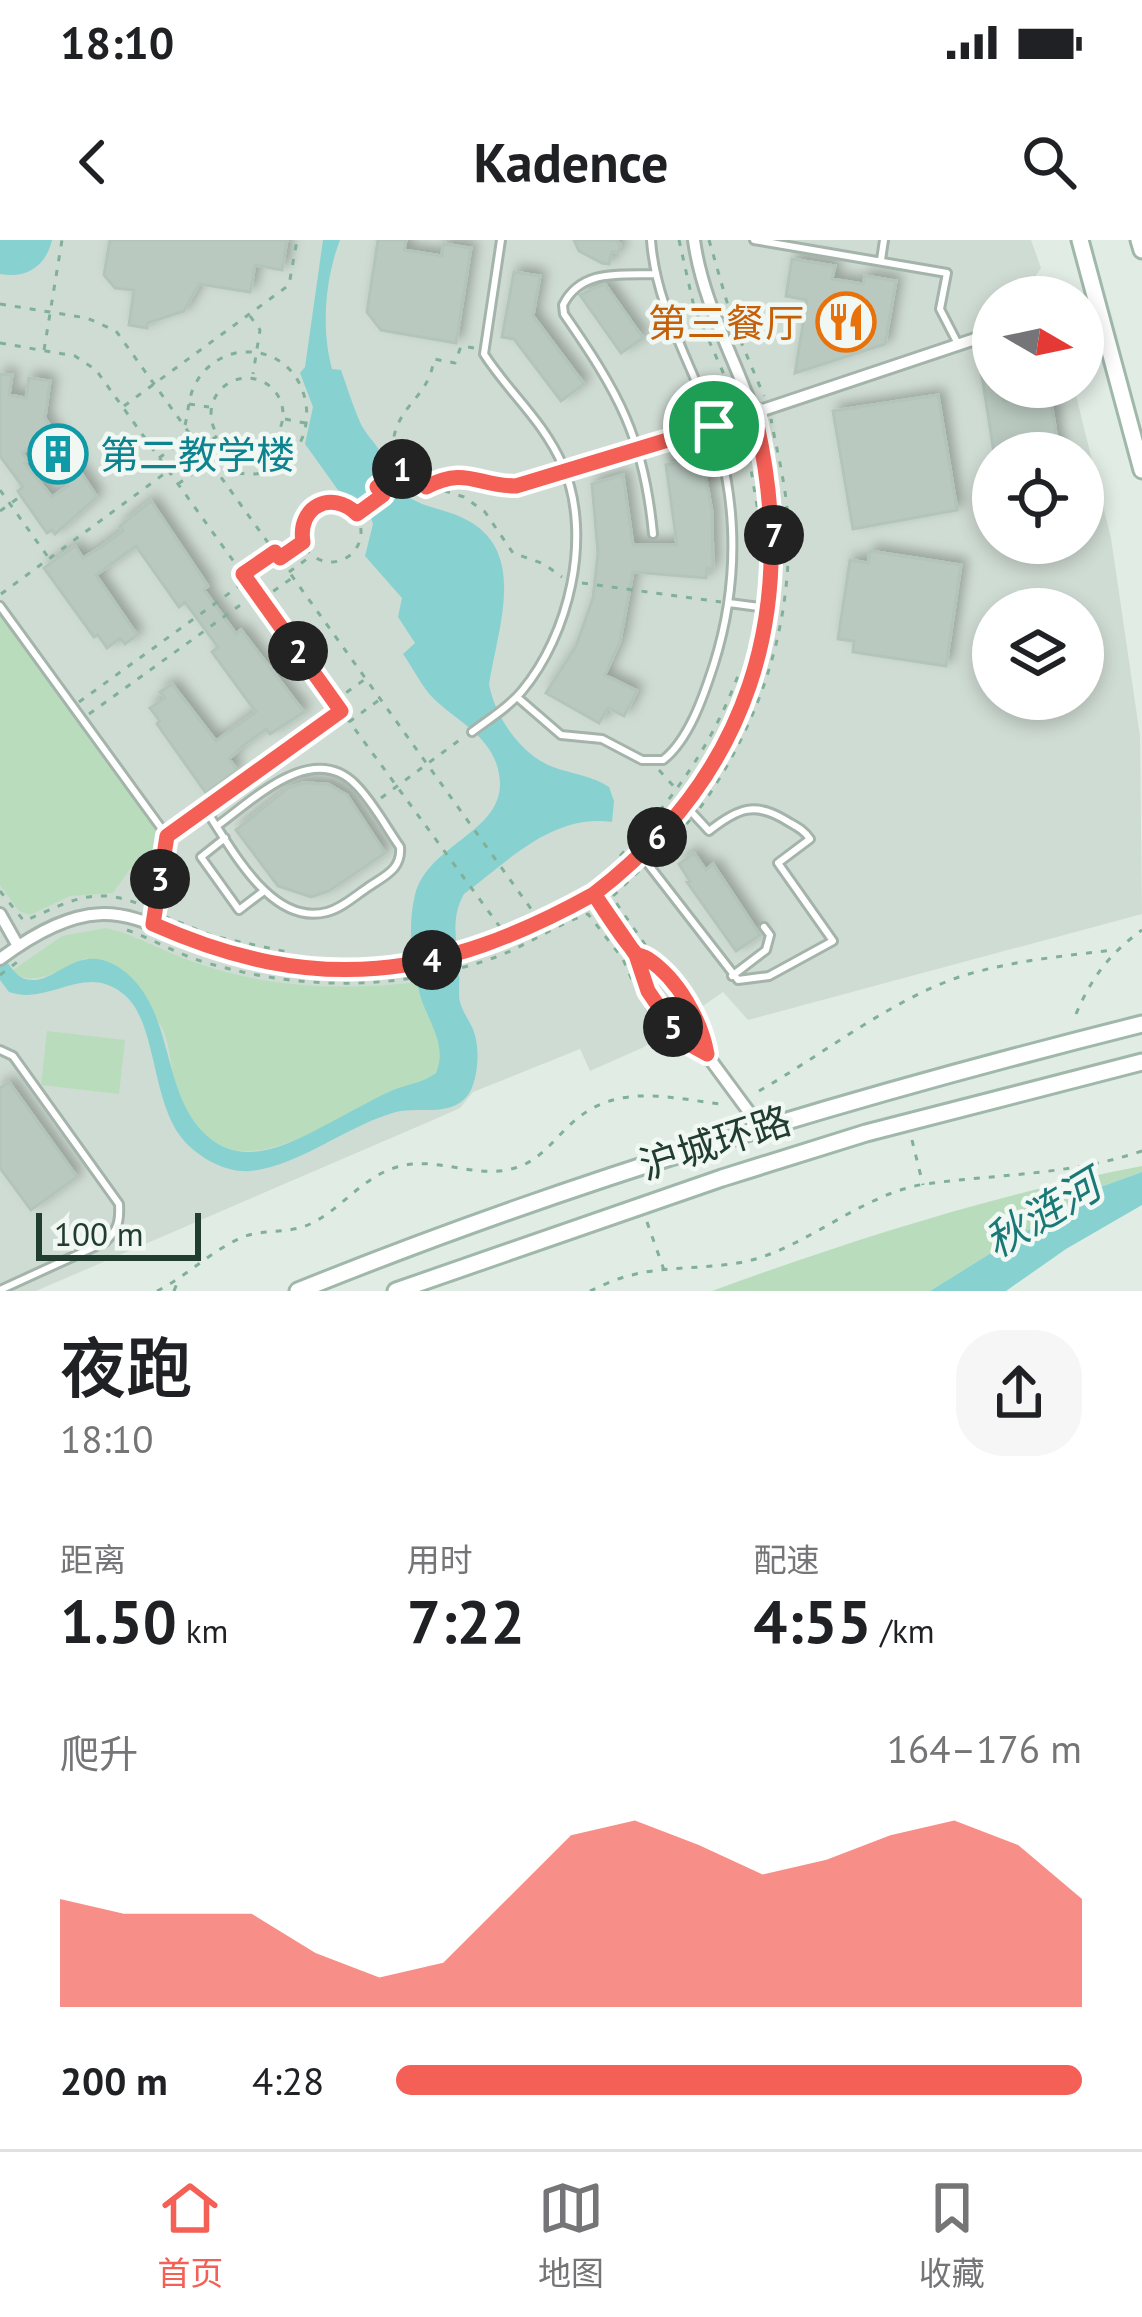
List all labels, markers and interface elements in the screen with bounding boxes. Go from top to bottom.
text: 18:10 [60,13,174,71]
text: Kadence [473,127,669,197]
icon: back [60,129,126,195]
icon: search [1016,129,1082,195]
north arrow [972,276,1104,408]
map controls [972,276,1104,720]
restaurant icon: 第三餐厅 [815,291,877,353]
place label: 第三餐厅 [648,297,804,348]
pin [663,375,765,477]
icon: arrive [681,393,747,459]
building icon: 第二教学楼 [27,423,89,485]
place label: 第二教学楼 [100,429,295,480]
button: locate [972,432,1104,564]
pin: 1 [372,439,432,499]
text: 1 [393,447,411,490]
pin: 7 [744,505,804,565]
text: 7 [765,513,783,556]
button: layers [972,588,1104,720]
pin: 2 [268,621,328,681]
text: 2 [289,629,307,672]
pin: 6 [627,807,687,867]
text: 6 [648,815,666,858]
pin: 3 [130,849,190,909]
text: 3 [151,857,169,900]
pin: 4 [402,930,462,990]
text: 4 [423,938,441,981]
pin: 5 [643,997,703,1057]
text: 5 [664,1005,682,1048]
street label: 沪城环路 [633,1094,797,1190]
water label: 秋涟河 [974,1153,1116,1269]
scale bar [36,1207,201,1260]
text: 100 m [54,1212,144,1255]
text: 夜跑 [60,1325,192,1410]
button: share [956,1330,1082,1456]
text: 18:10 [60,1413,154,1464]
text: 距离 [60,1538,126,1581]
text: 用时 [407,1538,473,1581]
text: 配速 [753,1538,819,1581]
text: 1.50 [60,1582,177,1660]
text: 7:22 [407,1582,525,1660]
text: 4:55 [753,1582,872,1660]
text: km [177,1609,228,1652]
text: /km [872,1609,935,1652]
text: 164–176 m [887,1723,1082,1774]
text: 爬升 [60,1728,138,1779]
text: 200 m [60,2055,168,2106]
text: 4:28 [252,2055,324,2106]
tab: 首页 [157,2175,223,2295]
tab: 地图 [538,2175,604,2295]
tab: 收藏 [919,2175,985,2295]

